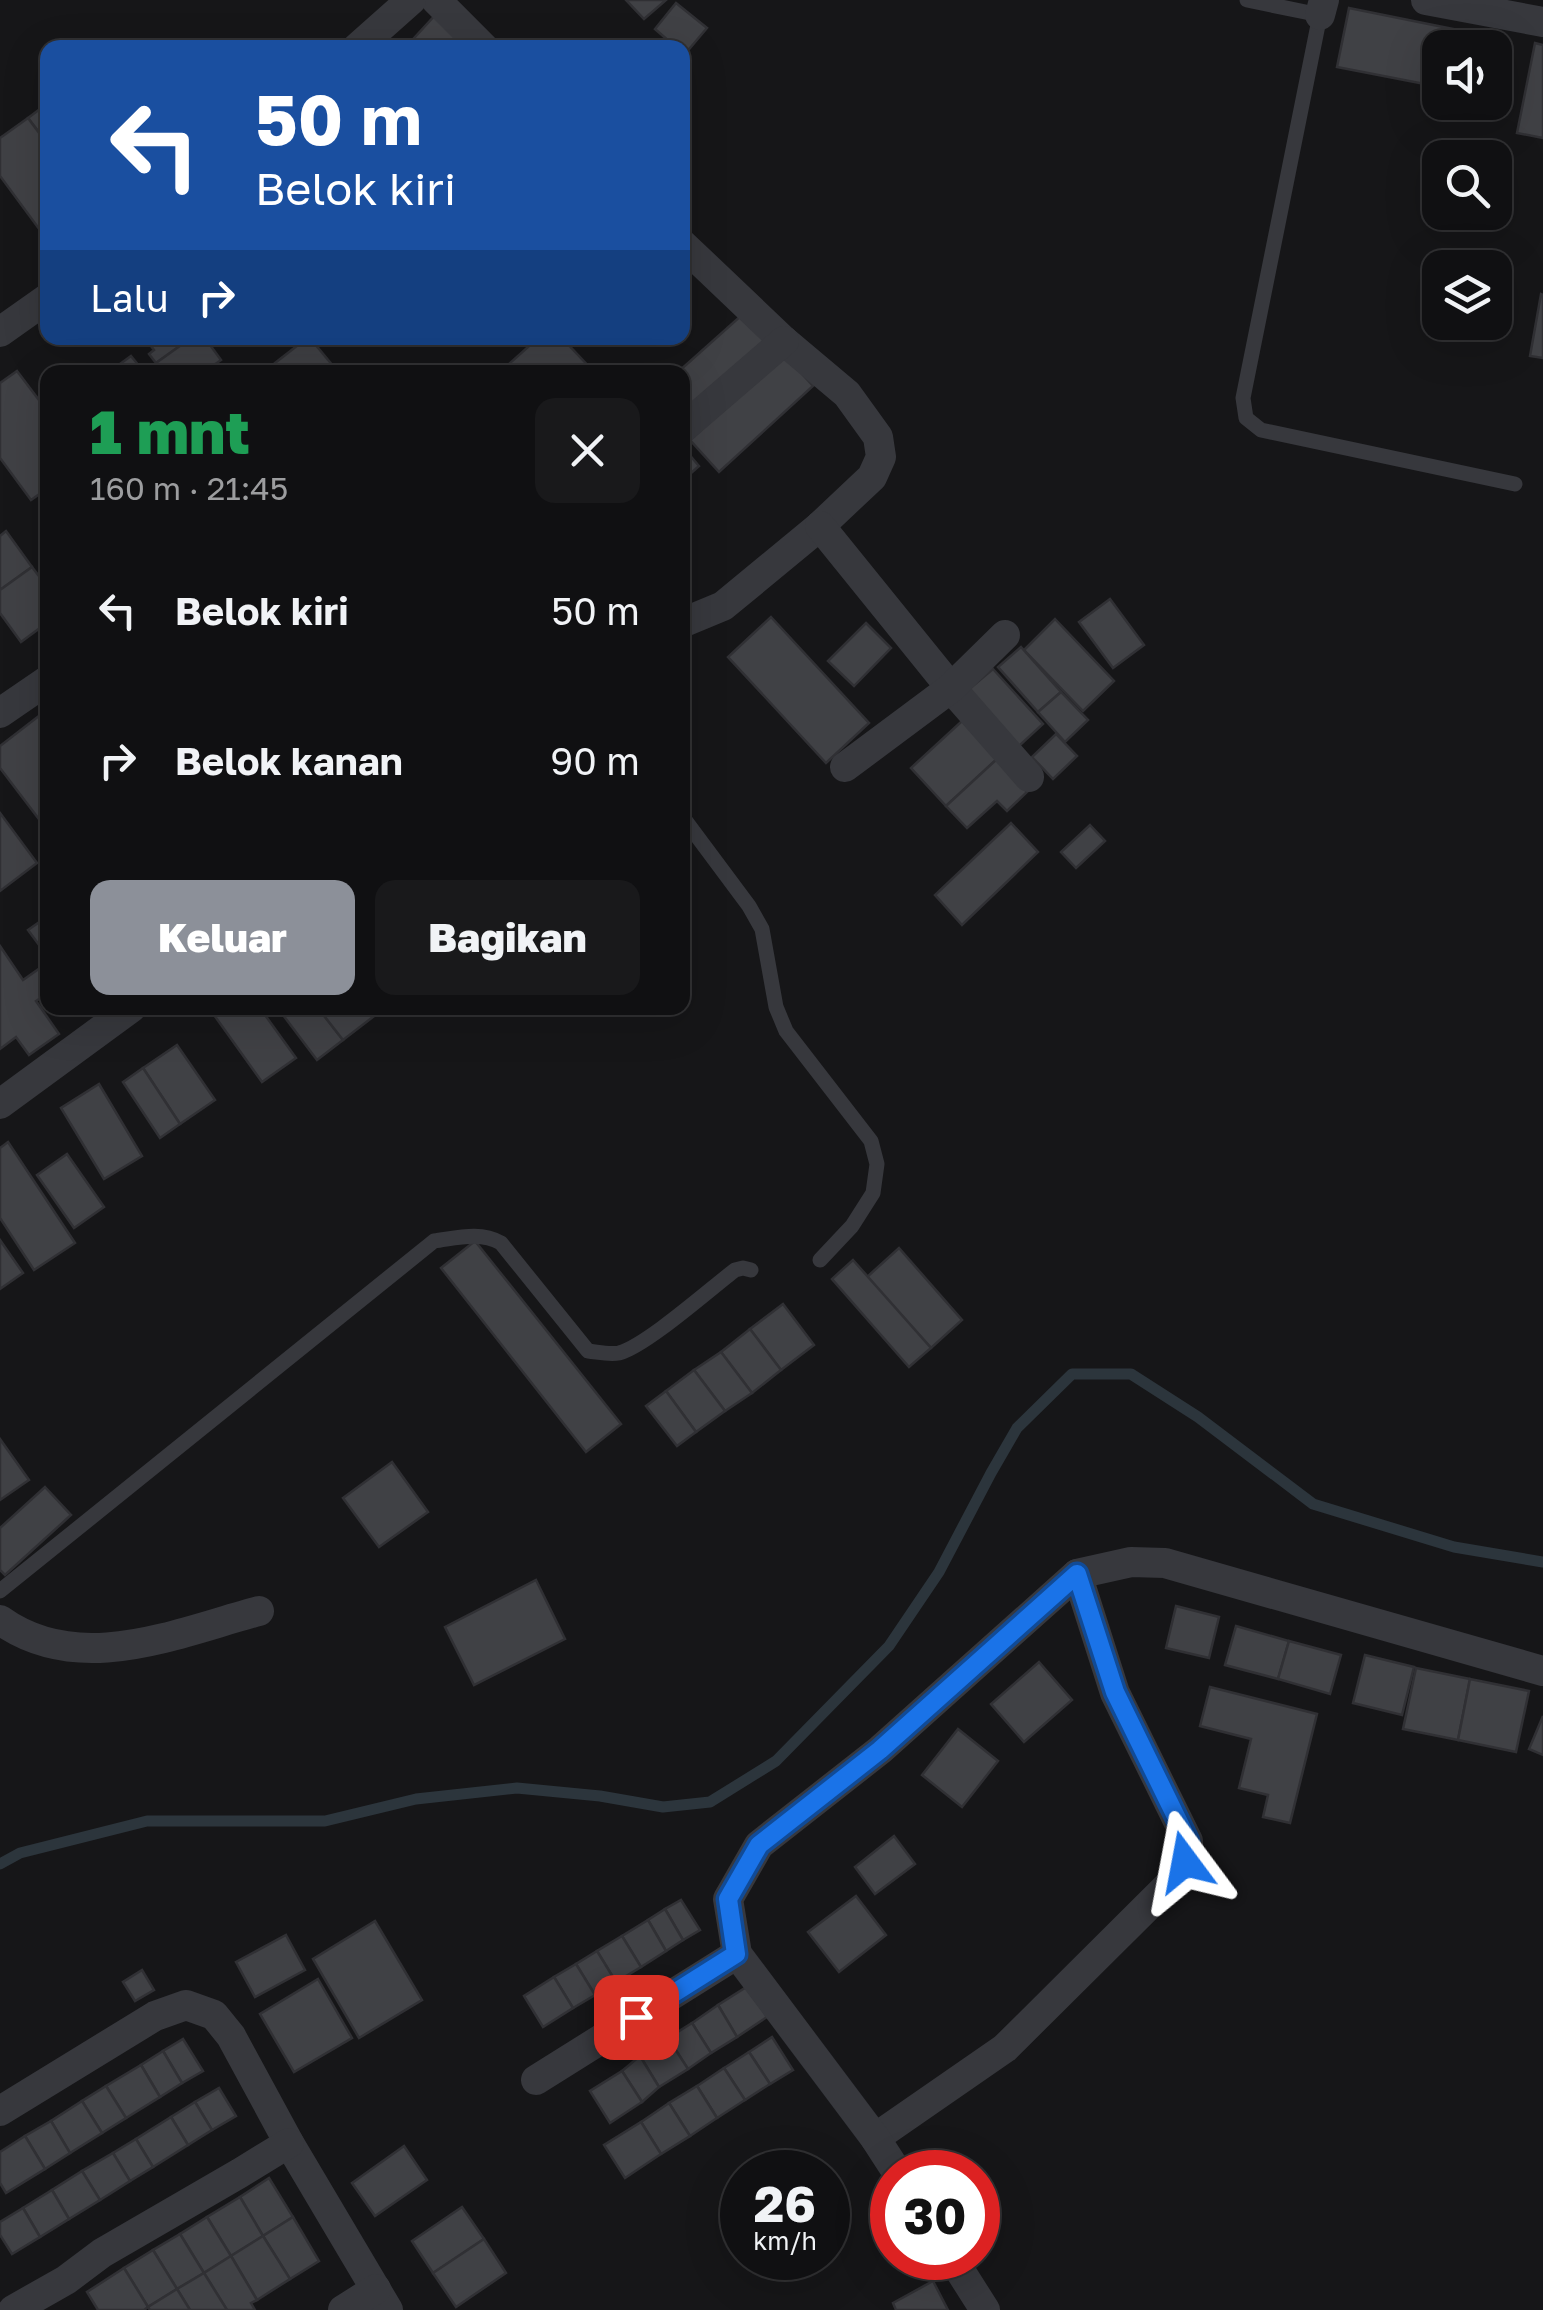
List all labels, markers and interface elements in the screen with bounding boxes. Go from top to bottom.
map controls [1422,30,1512,340]
button: sound [1422,30,1512,120]
text: 50 m [255,76,422,160]
icon: left [90,80,220,210]
button: search [1422,140,1512,230]
text: Belok kiri [255,161,456,215]
button: layers [1422,250,1512,340]
icon: right [189,270,244,325]
text: Lalu [90,275,169,320]
text: 1 mnt [90,395,250,467]
button: close [535,398,640,503]
text: 160 m · 21:45 [90,469,288,507]
icon: left [90,583,145,638]
text: Belok kiri [175,588,349,633]
text: 50 m [551,588,640,633]
icon: right [90,733,145,788]
text: Belok kanan [175,738,403,783]
text: 90 m [550,738,640,783]
button: Keluar [90,880,355,995]
button: Bagikan [375,880,640,995]
position arrow [1133,1810,1237,1914]
pin [594,1975,679,2060]
icon: arrive [609,1990,664,2045]
speed limit sign: 30 [870,2150,1000,2280]
text: 26 [754,2173,816,2233]
text: km/h [753,2225,817,2256]

